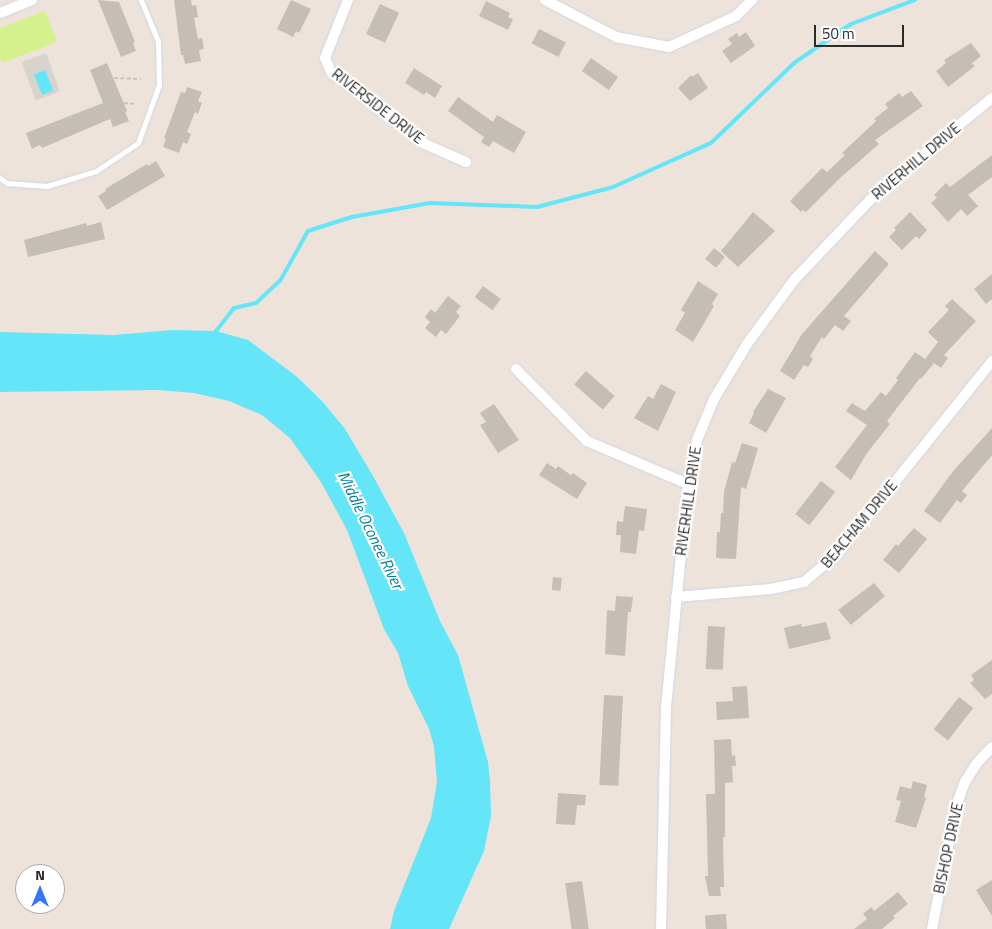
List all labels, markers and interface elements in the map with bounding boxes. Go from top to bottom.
scale bar [817,15,907,47]
text: 50 m [822,22,855,45]
street label: RIVERSIDE DRIVE [328,64,428,148]
street label: RIVERHILL DRIVE [868,119,964,203]
street label: RIVERHILL DRIVE [671,445,705,557]
water label: Middle Oconee River [334,468,408,592]
street label: BEACHAM DRIVE [817,476,901,572]
street label: BISHOP DRIVE [930,801,966,895]
north arrow [15,864,65,914]
text: N [35,864,45,885]

